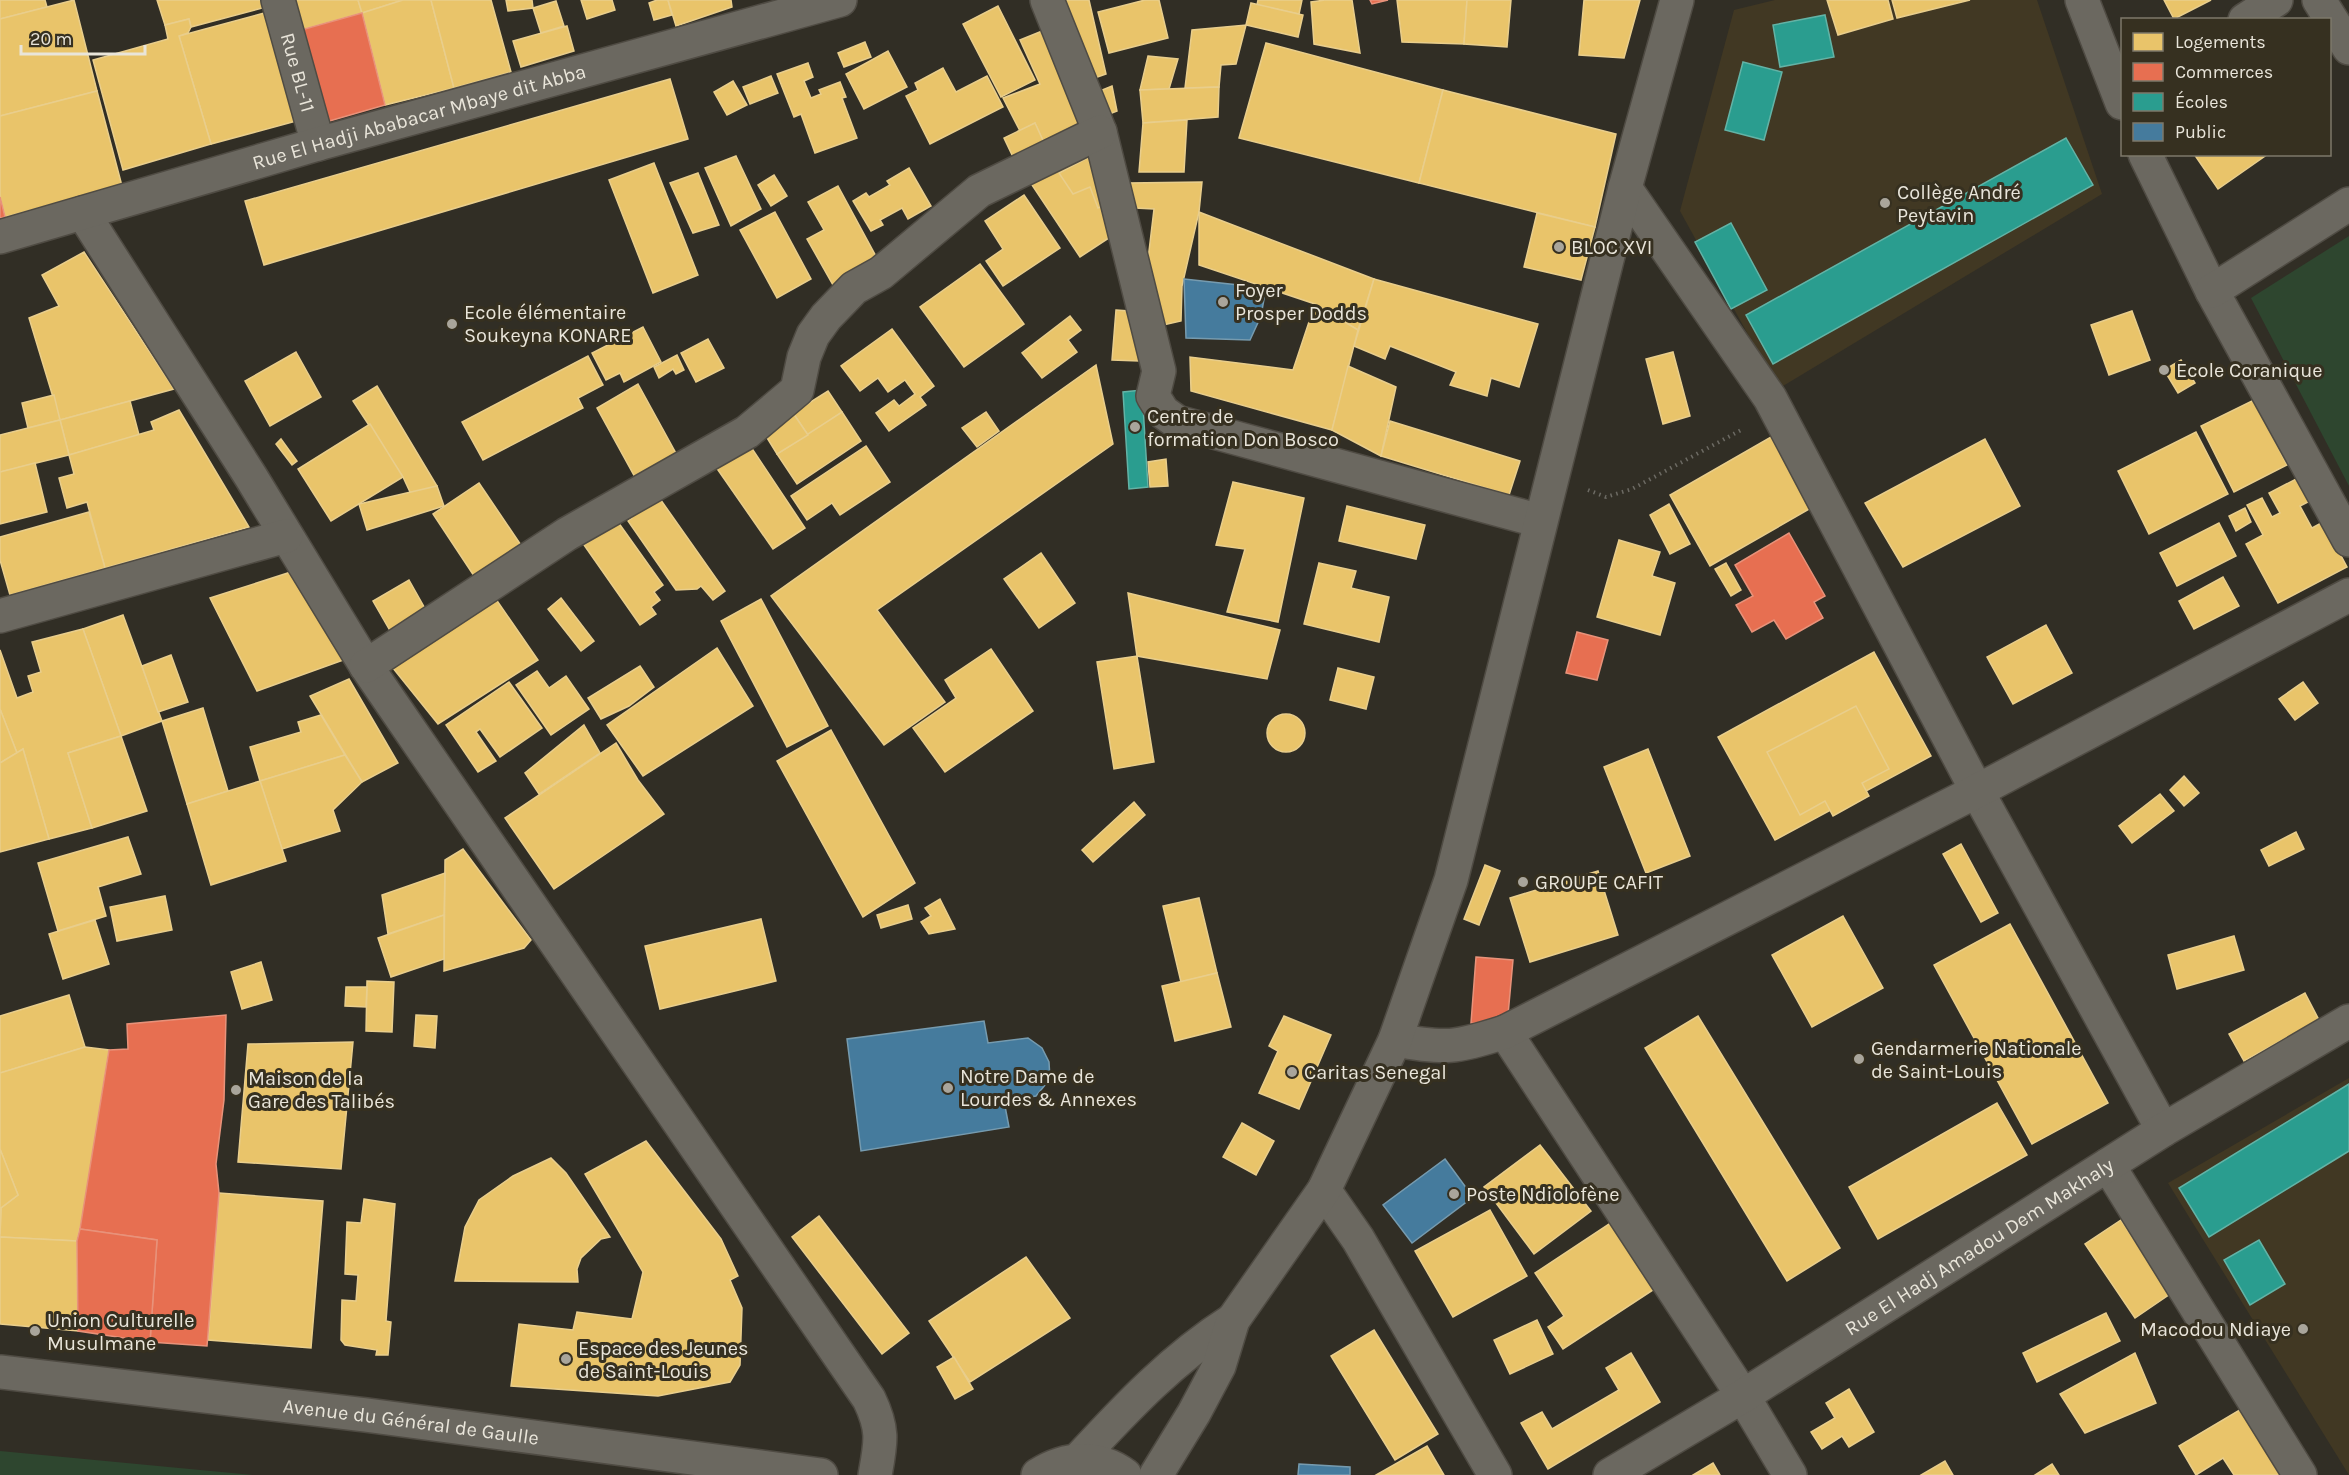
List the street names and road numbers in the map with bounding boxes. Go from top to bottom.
street label: Rue BL-11 [276,30,320,115]
street label: Rue El Hadji Ababacar Mbaye dit Abba [250,59,588,174]
street label: Rue El Hadj Amadou Dem Makhaly [1840,1153,2118,1340]
street label: Avenue du Général de Gaulle [282,1394,540,1449]

